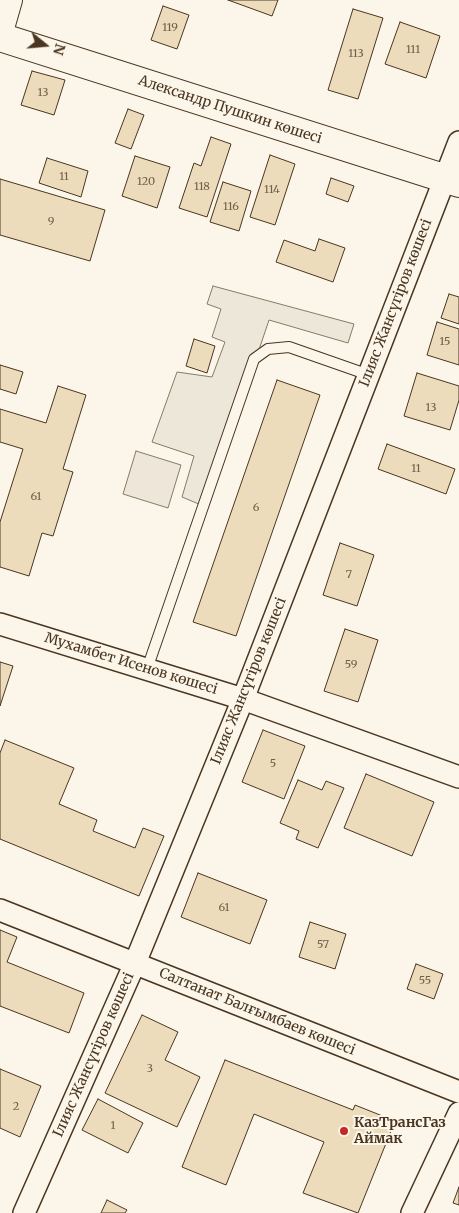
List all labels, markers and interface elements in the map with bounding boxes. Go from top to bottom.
north arrow [20,20,70,70]
house number: 119 [162,21,178,35]
text: N [49,41,70,57]
house number: 111 [406,43,420,57]
house number: 113 [348,47,364,61]
street label: Александр Пушкин көшесі [136,72,324,148]
house number: 13 [38,86,48,100]
house number: 11 [59,170,69,184]
house number: 120 [137,175,155,189]
house number: 118 [194,180,210,194]
house number: 114 [264,183,280,197]
house number: 116 [223,200,239,214]
house number: 9 [48,215,54,229]
street label: Ілияс Жансүгіров көшесі [356,217,436,389]
house number: 15 [439,335,451,349]
house number: 13 [426,401,436,415]
house number: 11 [411,462,421,476]
house number: 61 [31,490,41,504]
house number: 6 [253,501,259,515]
house number: 7 [346,568,352,582]
street label: Ілияс Жансүгіров көшесі [208,595,290,767]
street label: Мухамбет Исенов көшесі [42,630,220,698]
house number: 59 [345,658,357,672]
house number: 5 [270,757,276,771]
house number: 61 [219,901,229,915]
house number: 57 [317,938,329,952]
street label: Салтанат Балғымбаев көшесі [157,965,357,1059]
street label: Ілияс Жансүгіров көшесі [50,970,138,1140]
house number: 55 [419,974,431,988]
house number: 3 [147,1062,153,1076]
house number: 2 [13,1100,19,1114]
place label: КазТрансГаз Аймак [354,1115,446,1148]
house number: 1 [111,1119,115,1133]
marker: КазТрансГаз Аймак [338,1125,350,1137]

